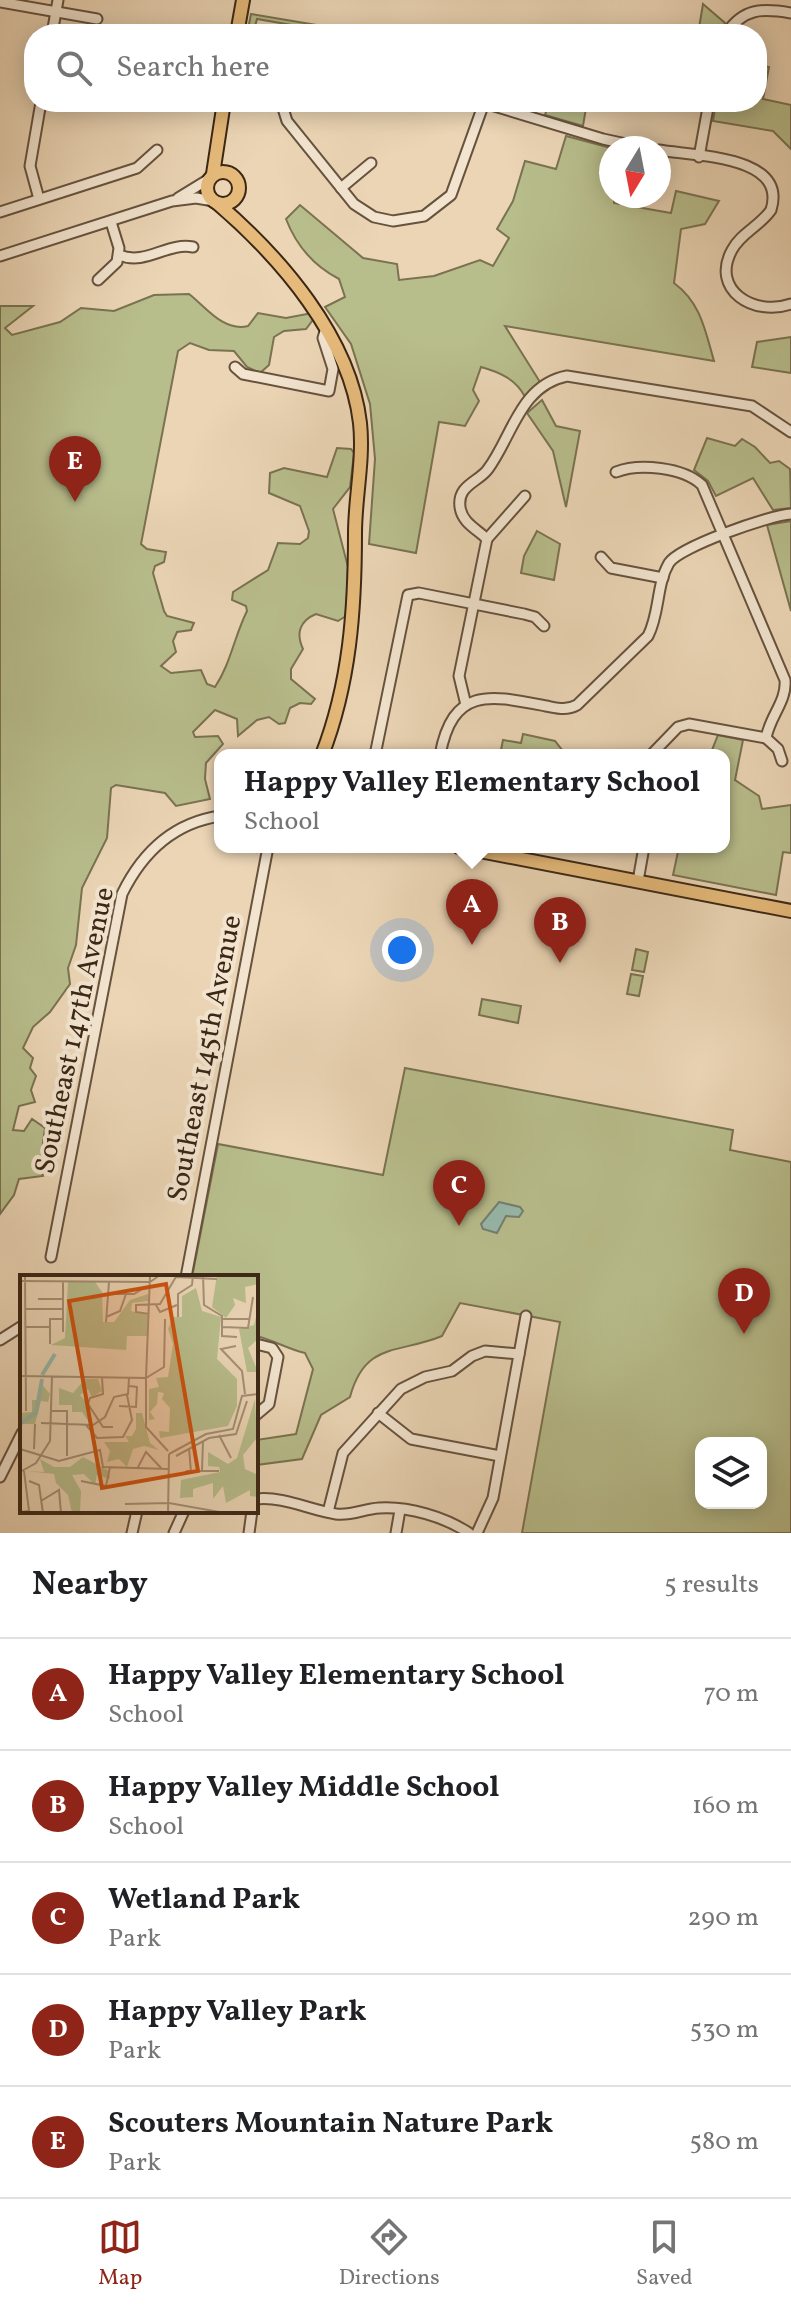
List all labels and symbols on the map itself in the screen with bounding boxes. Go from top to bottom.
north arrow [599,136,671,208]
pin: E [49,436,101,502]
pin: A [446,879,498,945]
street label: Southeast 147th Avenue [26,884,125,1177]
pin: B [534,897,586,963]
street label: Southeast 145th Avenue [159,912,252,1205]
your location [382,930,422,970]
pin: C [433,1160,485,1226]
pin: D [718,1268,770,1334]
inset map [20,1275,258,1513]

